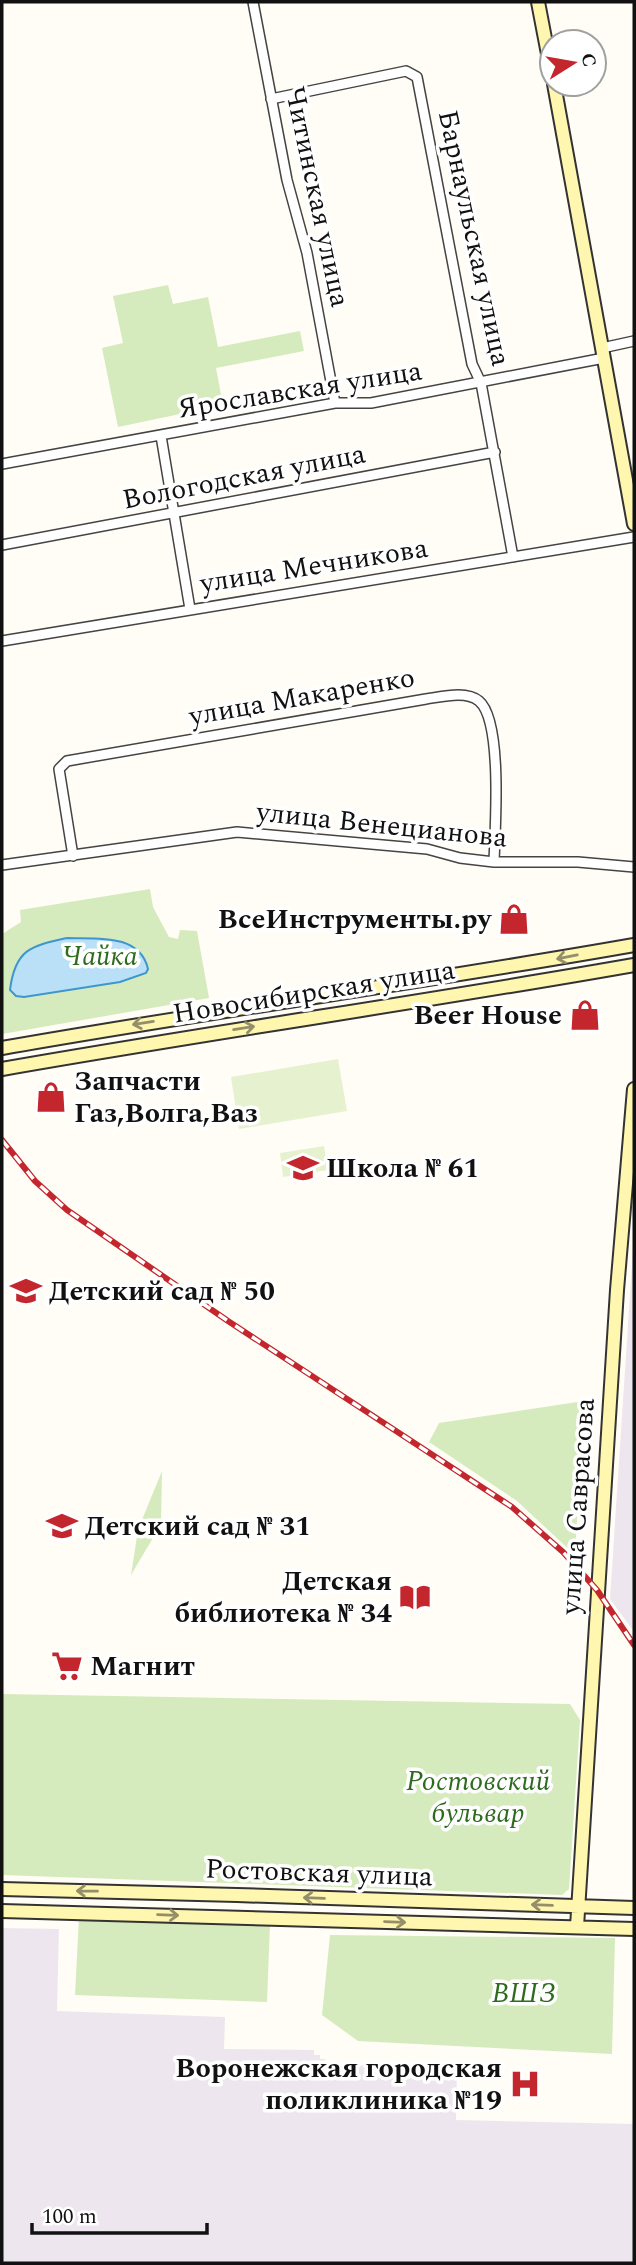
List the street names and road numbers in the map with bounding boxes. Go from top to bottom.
street label: Читинская улица [273,83,361,311]
street label: Барнаульская улица [426,106,522,370]
street label: Ярославская улица [175,349,425,431]
street label: Вологодская улица [119,432,369,522]
street label: улица Мечникова [196,527,431,605]
street label: улица Макаренко [185,656,418,738]
street label: улица Венецианова [253,790,510,860]
street label: Новосибирская улица [170,948,458,1036]
street label: улица Саврасова [549,1396,607,1617]
street label: Ростовская улица [204,1848,434,1898]

